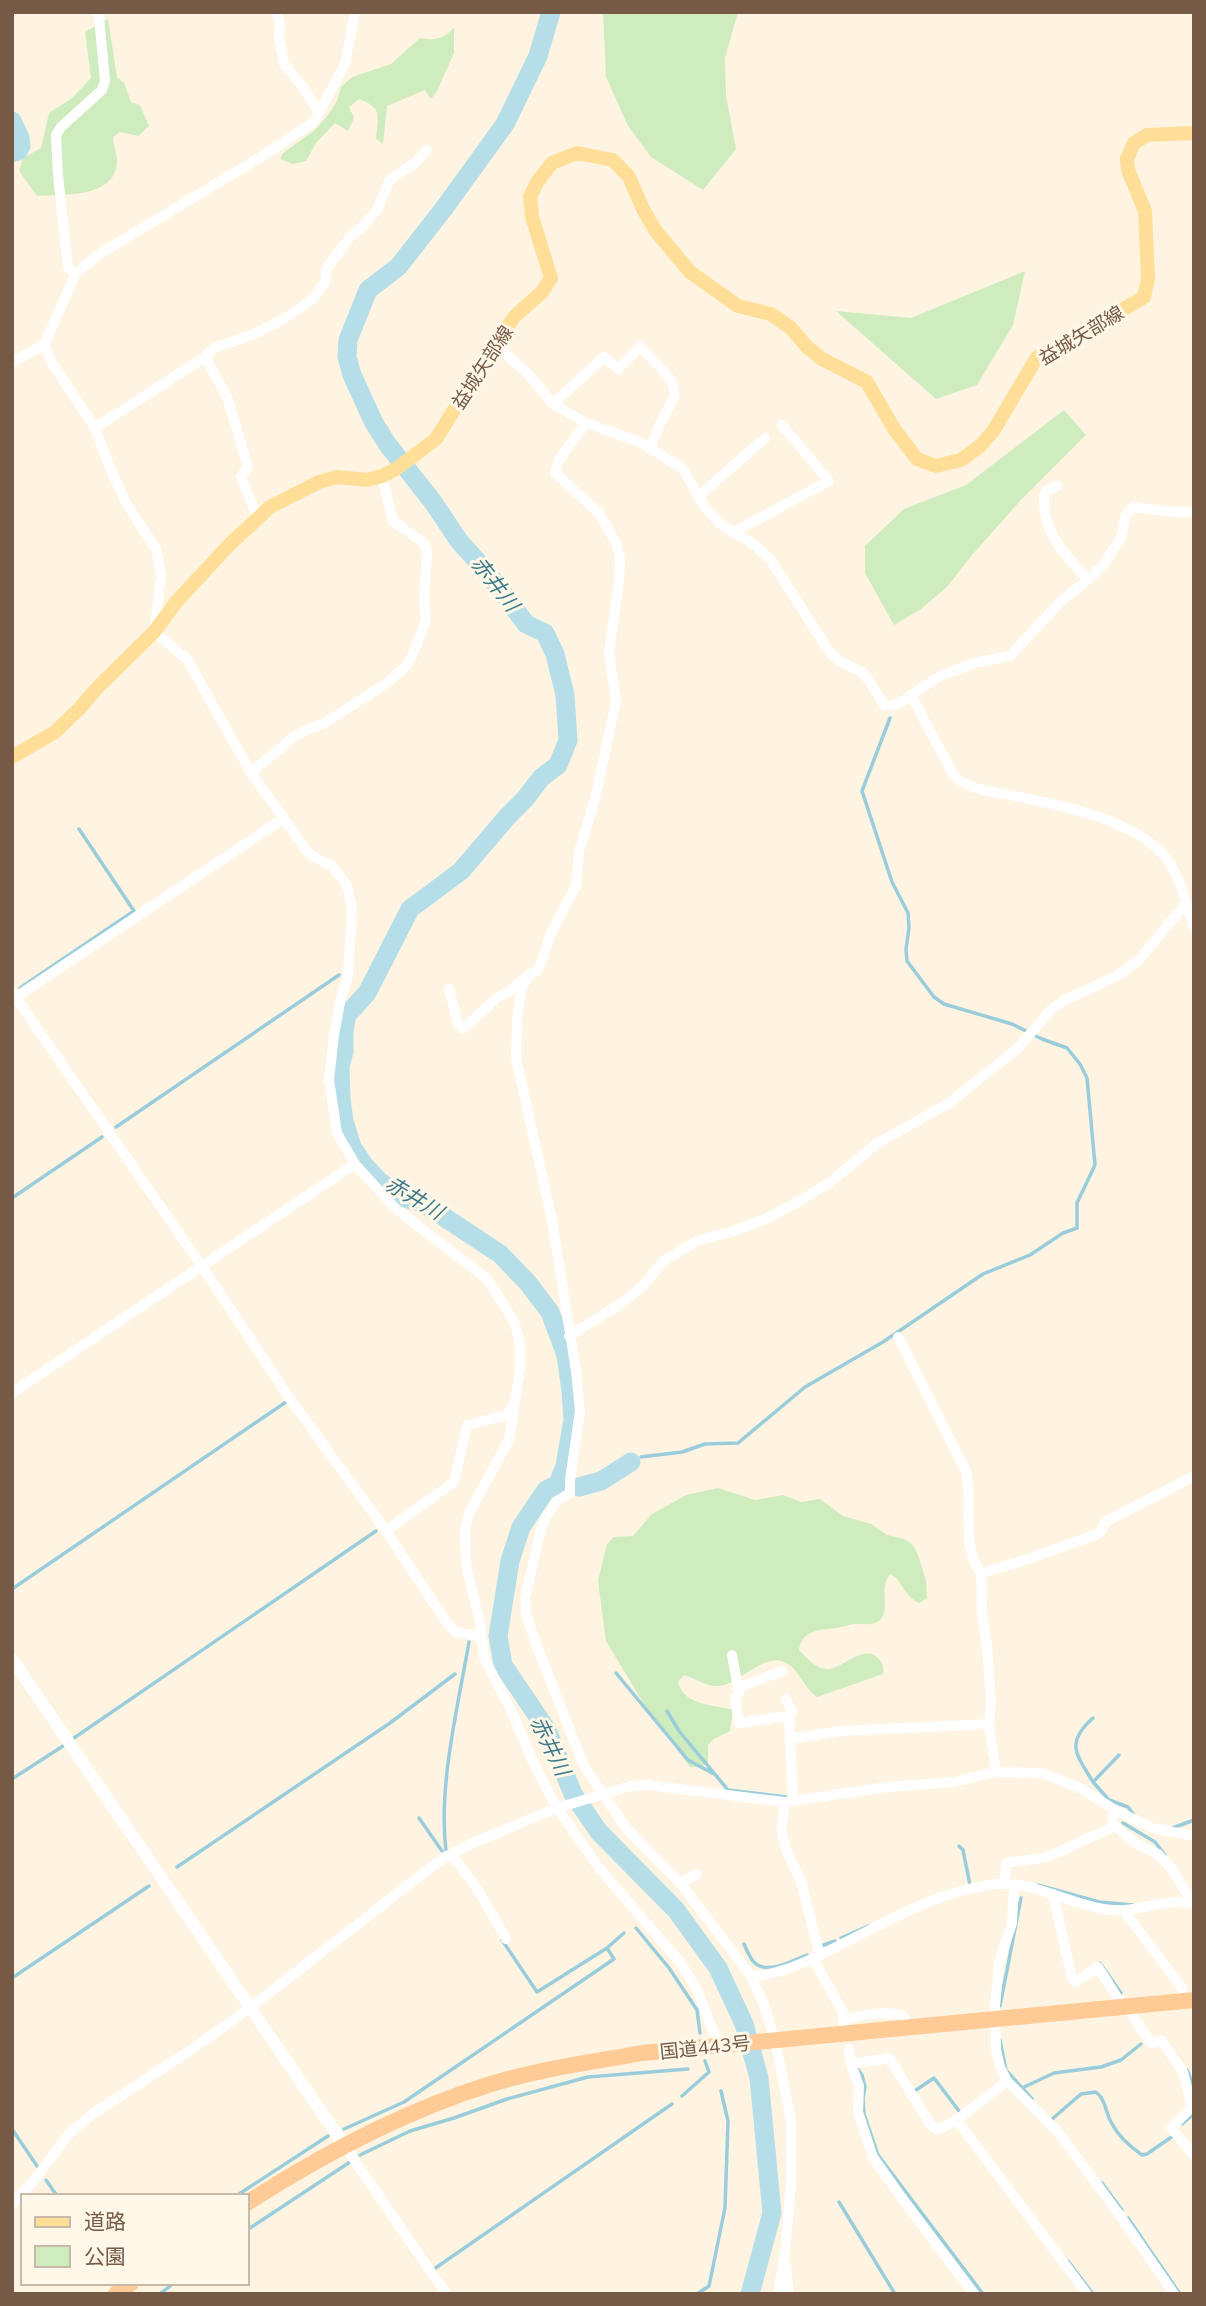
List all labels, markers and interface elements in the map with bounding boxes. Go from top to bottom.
street label: 益城矢部線 [1034,300,1128,370]
street label: 益城矢部線 [446,321,518,413]
water label: 赤井川 [466,551,527,618]
water label: 赤井川 [381,1170,450,1226]
water label: 赤井川 [525,1712,577,1781]
street label: 国道443号 [658,2030,752,2064]
legend [21,2194,248,2285]
text: 道路 [84,2208,126,2234]
text: 公園 [84,2243,126,2269]

